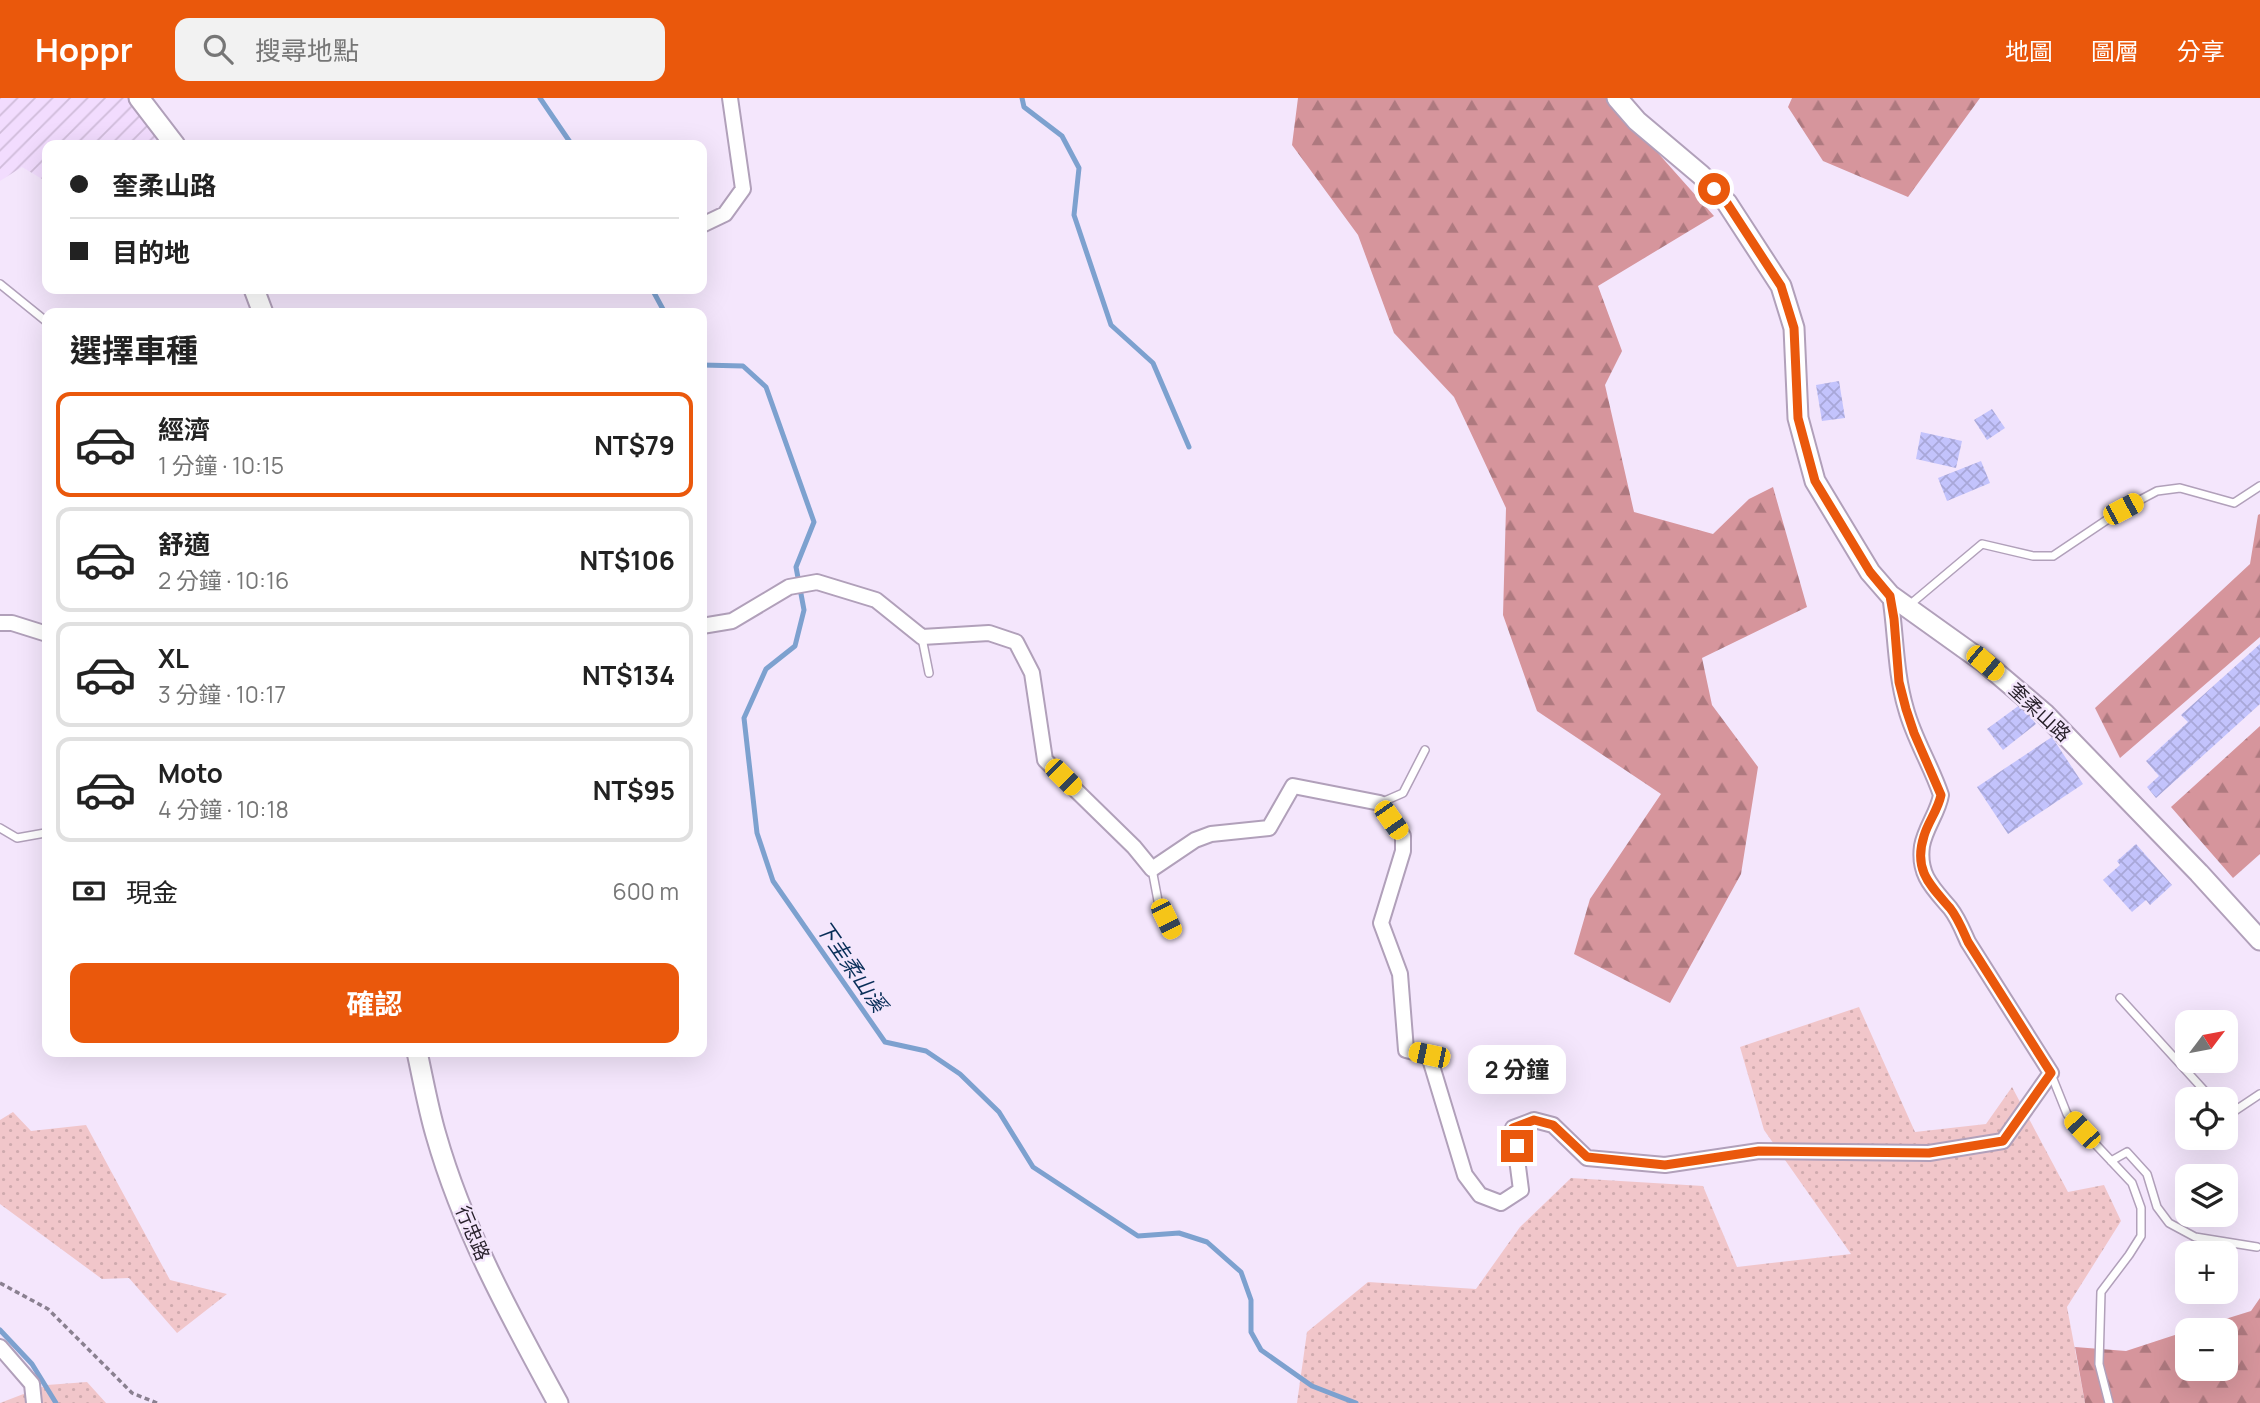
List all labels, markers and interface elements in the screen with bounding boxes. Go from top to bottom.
search box [175,18,665,81]
text: Hoppr [35,27,133,72]
icon: search [199,30,237,68]
text: 搜尋地點 [255,32,359,68]
text: 地圖 [2005,34,2053,67]
text: 圖層 [2091,34,2139,67]
text: 分享 [2177,34,2225,67]
text: 奎柔山路 [112,167,216,203]
route start [1698,173,1730,205]
text: 目的地 [112,234,190,270]
text: 選擇車種 [70,328,198,372]
text: 經濟 [158,411,210,447]
icon: car [74,413,137,476]
text: NT$79 [594,427,675,463]
text: 1 分鐘 · 10:15 [158,449,284,481]
car [2100,490,2147,528]
text: 舒適 [158,526,210,562]
icon: car [74,528,137,591]
text: NT$106 [580,542,675,578]
text: 2 分鐘 · 10:16 [158,564,289,596]
text: XL [158,640,189,676]
car [1963,641,2008,685]
icon: car [74,643,137,706]
text: NT$134 [582,657,675,693]
street label: 奎柔山路 [2003,677,2077,747]
text: 3 分鐘 · 10:17 [158,678,286,710]
text: Moto [158,755,223,791]
car [1041,755,1086,799]
icon: car [74,758,137,821]
text: NT$95 [593,772,675,808]
text: 4 分鐘 · 10:18 [158,793,289,825]
car [1371,797,1412,843]
icon: cash [70,872,108,910]
text: 現金 [126,874,178,910]
text: 600 m [613,875,679,907]
car [1148,896,1185,942]
water label: 下圭柔山溪 [810,915,895,1019]
button: 確認 [70,963,679,1043]
north arrow [2175,1010,2238,1073]
map controls [2175,1010,2238,1381]
car [1407,1040,1452,1070]
callout: 2 分鐘 [1468,1044,1566,1094]
text: 2 分鐘 [1485,1053,1549,1085]
button: locate [2175,1087,2238,1150]
car [2060,1107,2105,1153]
route end [1501,1130,1533,1162]
button: layers [2175,1164,2238,1227]
street label: 行忠路 [450,1202,496,1264]
button: + [2175,1241,2238,1304]
button: − [2175,1318,2238,1381]

